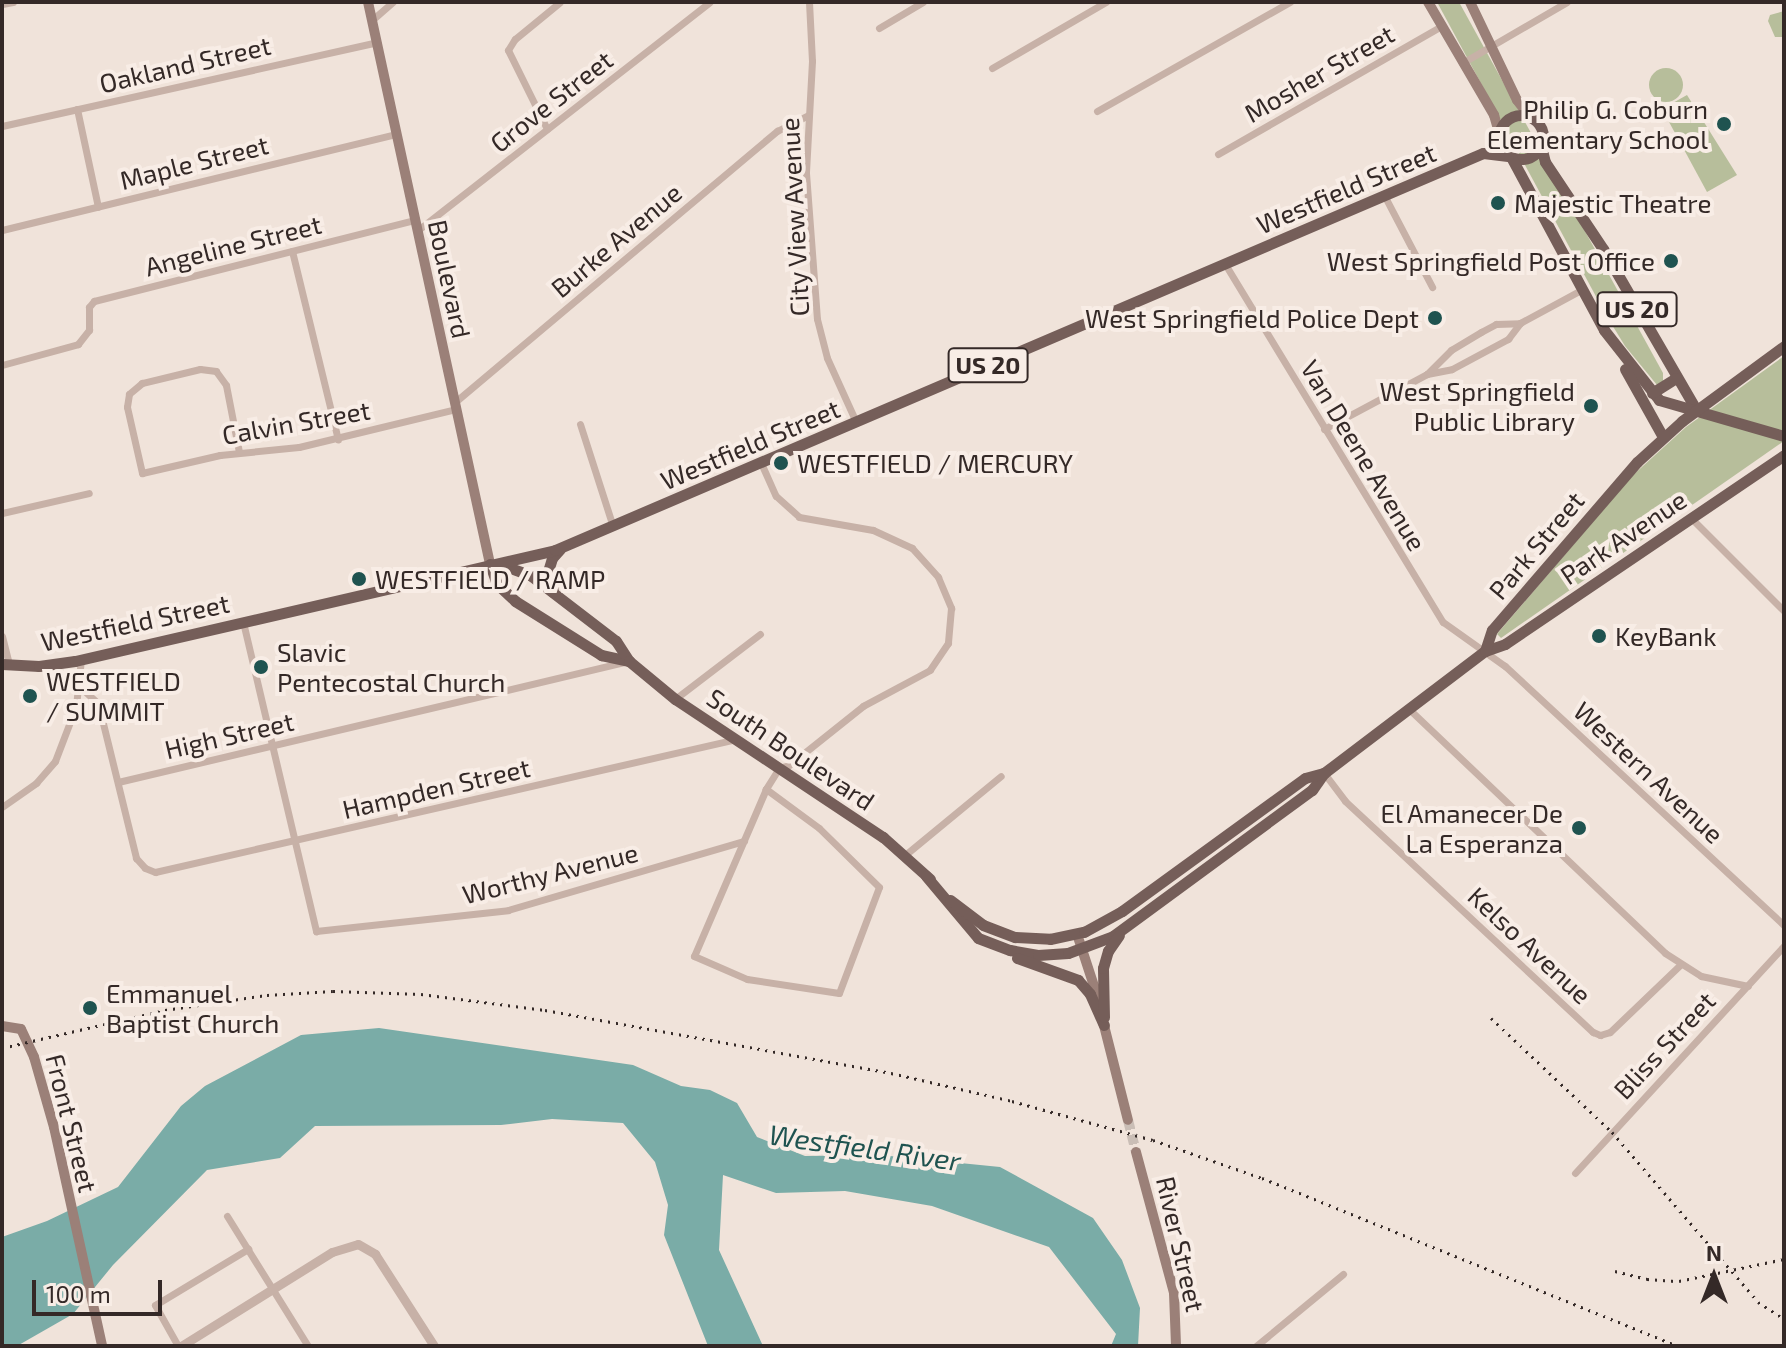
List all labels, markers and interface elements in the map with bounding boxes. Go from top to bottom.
street label: Mosher Street [1238,17,1400,129]
street label: Oakland Street [96,29,274,99]
street label: Grove Street [484,44,618,158]
place label: Philip G. Coburn Elementary School [1486,93,1708,154]
marker: Philip G. Coburn Elementary School [1715,115,1733,133]
street label: City View Avenue [773,116,815,318]
street label: Maple Street [117,128,271,196]
street label: Westfield Street [1252,136,1440,240]
street label: Burke Avenue [544,176,688,304]
place label: Majestic Theatre [1514,187,1712,219]
marker: Majestic Theatre [1489,194,1507,212]
street label: Angeline Street [141,208,325,282]
street label: Boulevard [422,217,478,341]
place label: West Springfield Post Office [1327,245,1655,277]
marker: West Springfield Post Office [1662,252,1680,270]
road number: US 20 [1595,289,1679,329]
place label: West Springfield Police Dept [1085,302,1419,334]
marker: West Springfield Police Dept [1426,309,1444,327]
road number: US 20 [946,345,1030,385]
street label: Van Deene Avenue [1295,354,1433,556]
place label: West Springfield Public Library [1379,375,1575,436]
street label: Westfield Street [656,392,844,496]
street label: Calvin Street [220,394,372,450]
marker: West Springfield Public Library [1582,397,1600,415]
place label: WESTFIELD / MERCURY [797,447,1073,479]
marker: WESTFIELD / MERCURY [772,454,790,472]
street label: Park Avenue [1554,483,1692,591]
street label: Park Street [1482,485,1590,605]
place label: WESTFIELD / RAMP [375,563,605,595]
marker: WESTFIELD / RAMP [350,570,368,588]
street label: Westfield Street [38,587,232,657]
place label: KeyBank [1615,620,1716,652]
marker: KeyBank [1590,627,1608,645]
place label: Slavic Pentecostal Church [277,636,506,698]
marker: Slavic Pentecostal Church [252,658,270,676]
place label: WESTFIELD / SUMMIT [46,665,181,726]
street label: South Boulevard [701,681,881,817]
marker: WESTFIELD / SUMMIT [21,687,39,705]
street label: Western Avenue [1568,695,1730,849]
street label: High Street [161,705,297,765]
street label: Hampden Street [339,751,533,825]
place label: El Amanecer De La Esperanza [1379,797,1563,858]
marker: El Amanecer De La Esperanza [1570,819,1588,837]
street label: Worthy Avenue [458,836,642,910]
street label: Kelso Avenue [1462,880,1598,1010]
place label: Emmanuel Baptist Church [106,977,279,1038]
street label: Bliss Street [1607,985,1721,1105]
marker: Emmanuel Baptist Church [81,999,99,1017]
street label: Front Street [40,1051,104,1195]
water label: Westfield River [767,1117,963,1177]
street label: River Street [1150,1173,1212,1315]
north arrow [1674,1236,1754,1316]
text: N [1706,1239,1722,1265]
scale bar [36,1264,166,1314]
text: 100 m [46,1279,111,1308]

